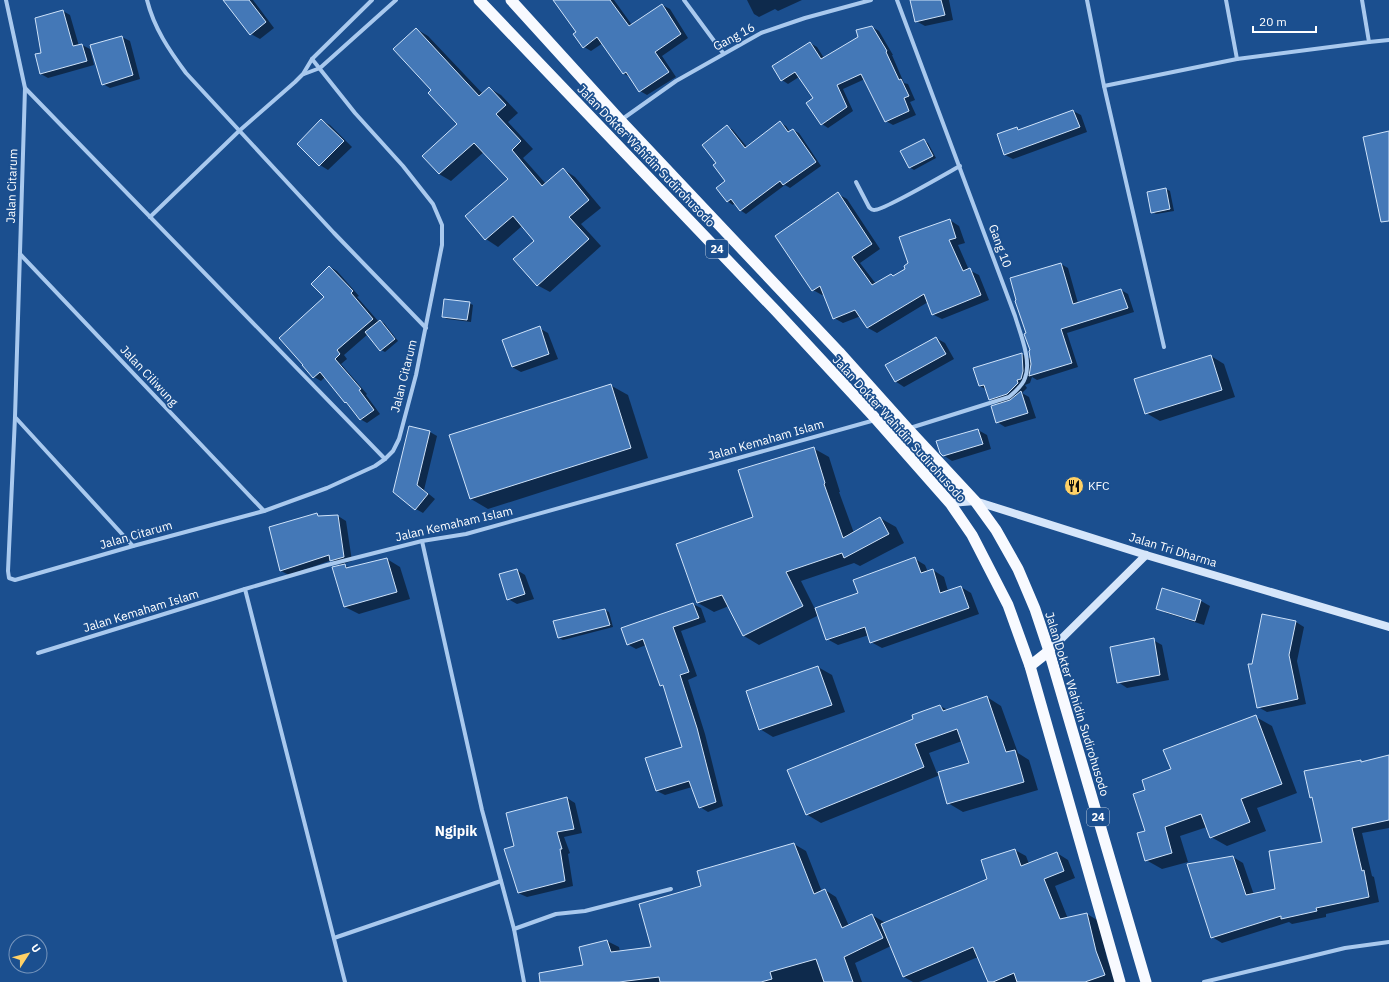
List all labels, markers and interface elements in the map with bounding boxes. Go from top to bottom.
scale bar [1253,8,1316,34]
text: 20 m [1259,14,1287,29]
street label: Gang 16 [710,19,757,54]
street label: Jalan Dokter Wahidin Sudirohusodo [574,81,719,230]
street label: Jalan Citarum [3,148,20,224]
street label: Gang 10 [986,222,1015,270]
road number: 24 [706,240,728,258]
street label: Jalan Citarum [387,338,420,414]
street label: Jalan Ciliwung [117,342,182,410]
street label: Jalan Dokter Wahidin Sudirohusodo [830,352,969,505]
street label: Jalan Kemaham Islam [706,416,826,463]
restaurant icon: KFC [1063,475,1085,497]
place label: KFC [1088,478,1110,493]
street label: Jalan Kemaham Islam [394,503,514,544]
street label: Jalan Citarum [98,517,174,552]
street label: Jalan Tri Dharma [1127,529,1219,570]
street label: Jalan Kemaham Islam [81,586,200,635]
street label: Jalan Dokter Wahidin Sudirohusodo [1042,610,1113,798]
road number: 24 [1087,808,1109,826]
district label: Ngipik [435,822,478,840]
north arrow [8,934,48,974]
text: U [28,941,44,955]

